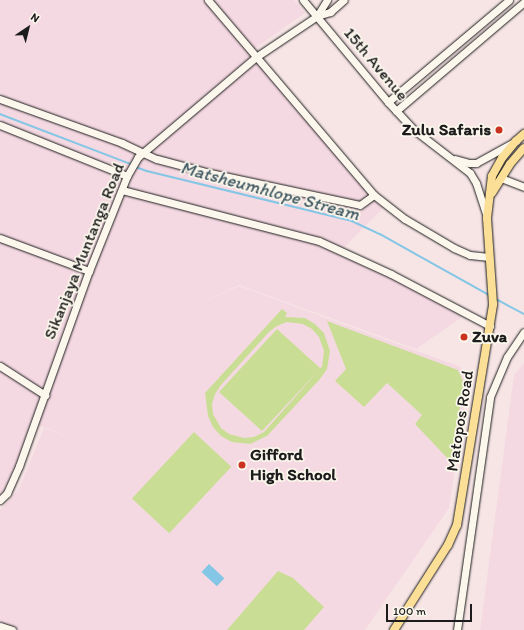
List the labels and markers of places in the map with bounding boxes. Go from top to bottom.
place label: Zulu Safaris [403,120,491,140]
marker: Zulu Safaris [494,125,504,135]
place label: Zuva [472,327,507,347]
marker: Zuva [459,332,469,342]
place label: Gifford High School [250,445,336,485]
marker: Gifford High School [237,460,247,470]

